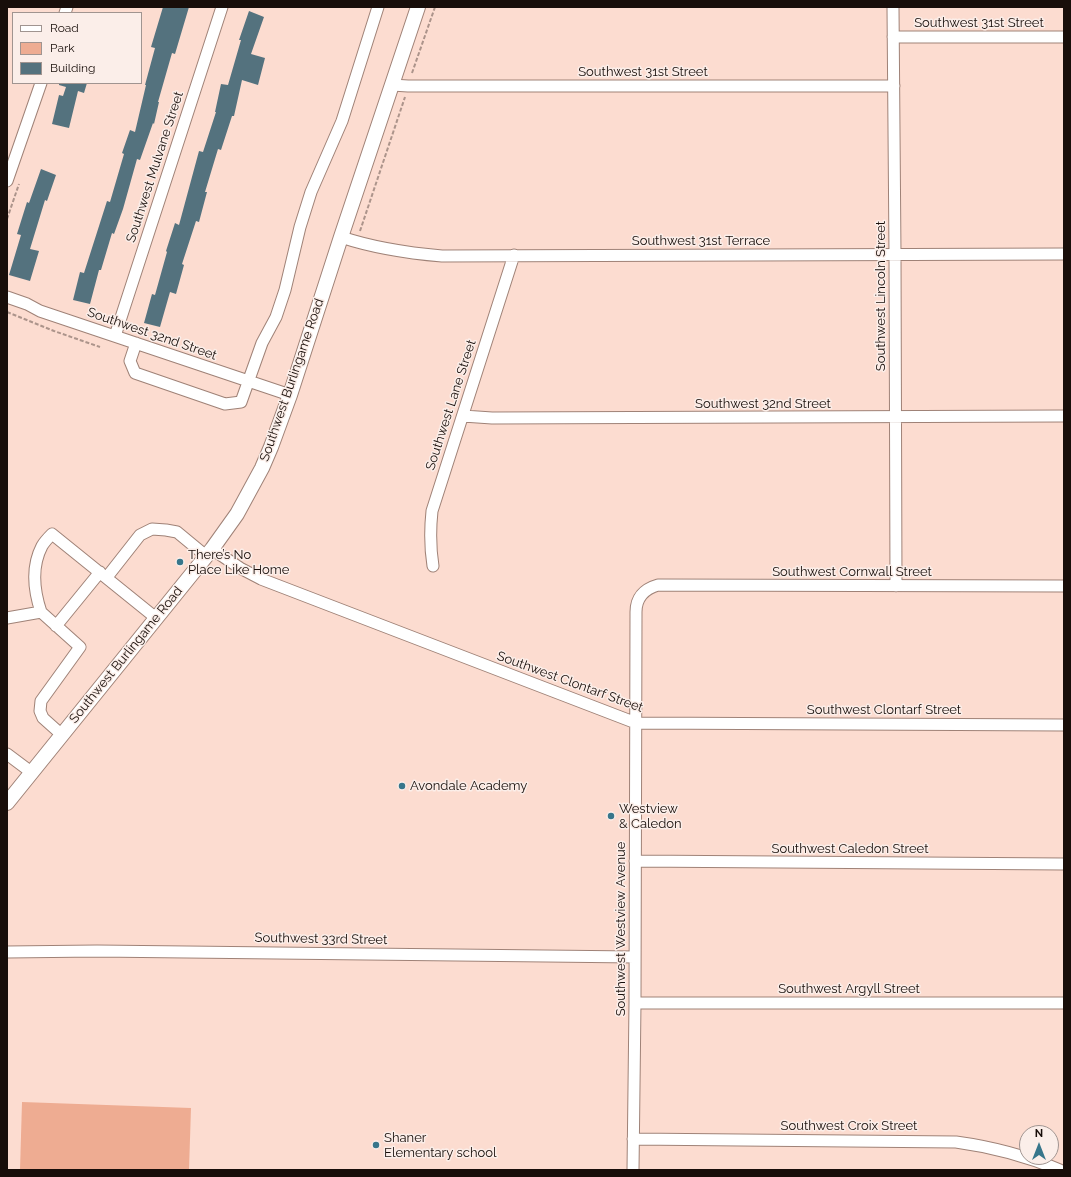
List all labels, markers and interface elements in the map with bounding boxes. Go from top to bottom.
legend [12,12,142,84]
street label: Southwest 31st Street [914,15,1044,31]
text: Road [50,21,79,35]
text: Park [50,41,75,55]
text: Building [50,61,96,75]
street label: Southwest 31st Street [578,64,708,80]
street label: Southwest Mulvane Street [123,90,187,244]
street label: Southwest Lincoln Street [873,221,889,371]
street label: Southwest 31st Terrace [632,233,770,249]
street label: Southwest Burlingame Road [257,297,327,463]
street label: Southwest 32nd Street [85,305,219,363]
street label: Southwest Lane Street [423,338,479,472]
street label: Southwest 32nd Street [695,396,831,412]
place label: There’s No Place Like Home [188,547,289,578]
marker: There’s No Place Like Home [175,557,185,567]
street label: Southwest Cornwall Street [772,564,932,580]
street label: Southwest Burlingame Road [66,584,186,726]
street label: Southwest Clontarf Street [495,648,645,716]
street label: Southwest Clontarf Street [807,702,961,718]
place label: Avondale Academy [410,778,527,794]
marker: Avondale Academy [397,781,407,791]
place label: Westview & Caledon [619,801,682,832]
marker: Westview & Caledon [606,811,616,821]
street label: Southwest Caledon Street [772,841,928,857]
street label: Southwest Westview Avenue [613,842,629,1016]
street label: Southwest 33rd Street [255,930,387,948]
street label: Southwest Argyll Street [778,981,920,997]
street label: Southwest Croix Street [781,1118,917,1134]
north arrow [1019,1125,1059,1165]
text: N [1035,1127,1043,1140]
place label: Shaner Elementary school [384,1130,497,1161]
marker: Shaner Elementary school [371,1140,381,1150]

